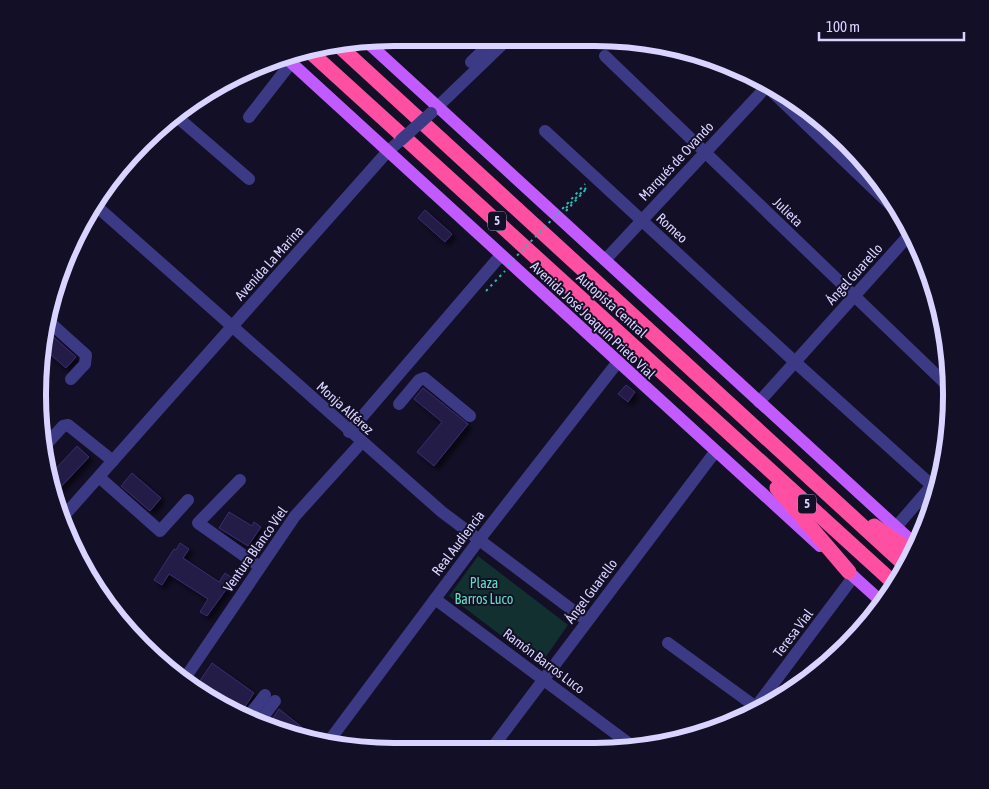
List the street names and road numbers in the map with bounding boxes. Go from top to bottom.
street label: Marqués de Ovando [635,118,717,204]
street label: Julieta [770,194,806,230]
street label: Romeo [653,210,691,246]
road number: 5 [488,212,506,230]
street label: Avenida La Marina [232,223,306,303]
street label: Ángel Guarello [822,240,886,308]
street label: Avenida José Joaquín Prieto Vial [527,258,659,382]
street label: Autopista Central [574,269,651,341]
street label: Monja Alférez [313,378,377,438]
road number: 5 [798,494,816,514]
street label: Ventura Blanco Viel [220,503,290,595]
street label: Real Audiencia [428,507,488,579]
street label: Ángel Guarello [562,556,620,626]
street label: Teresa Vial [770,606,816,660]
street label: Ramón Barros Luco [500,625,588,697]

